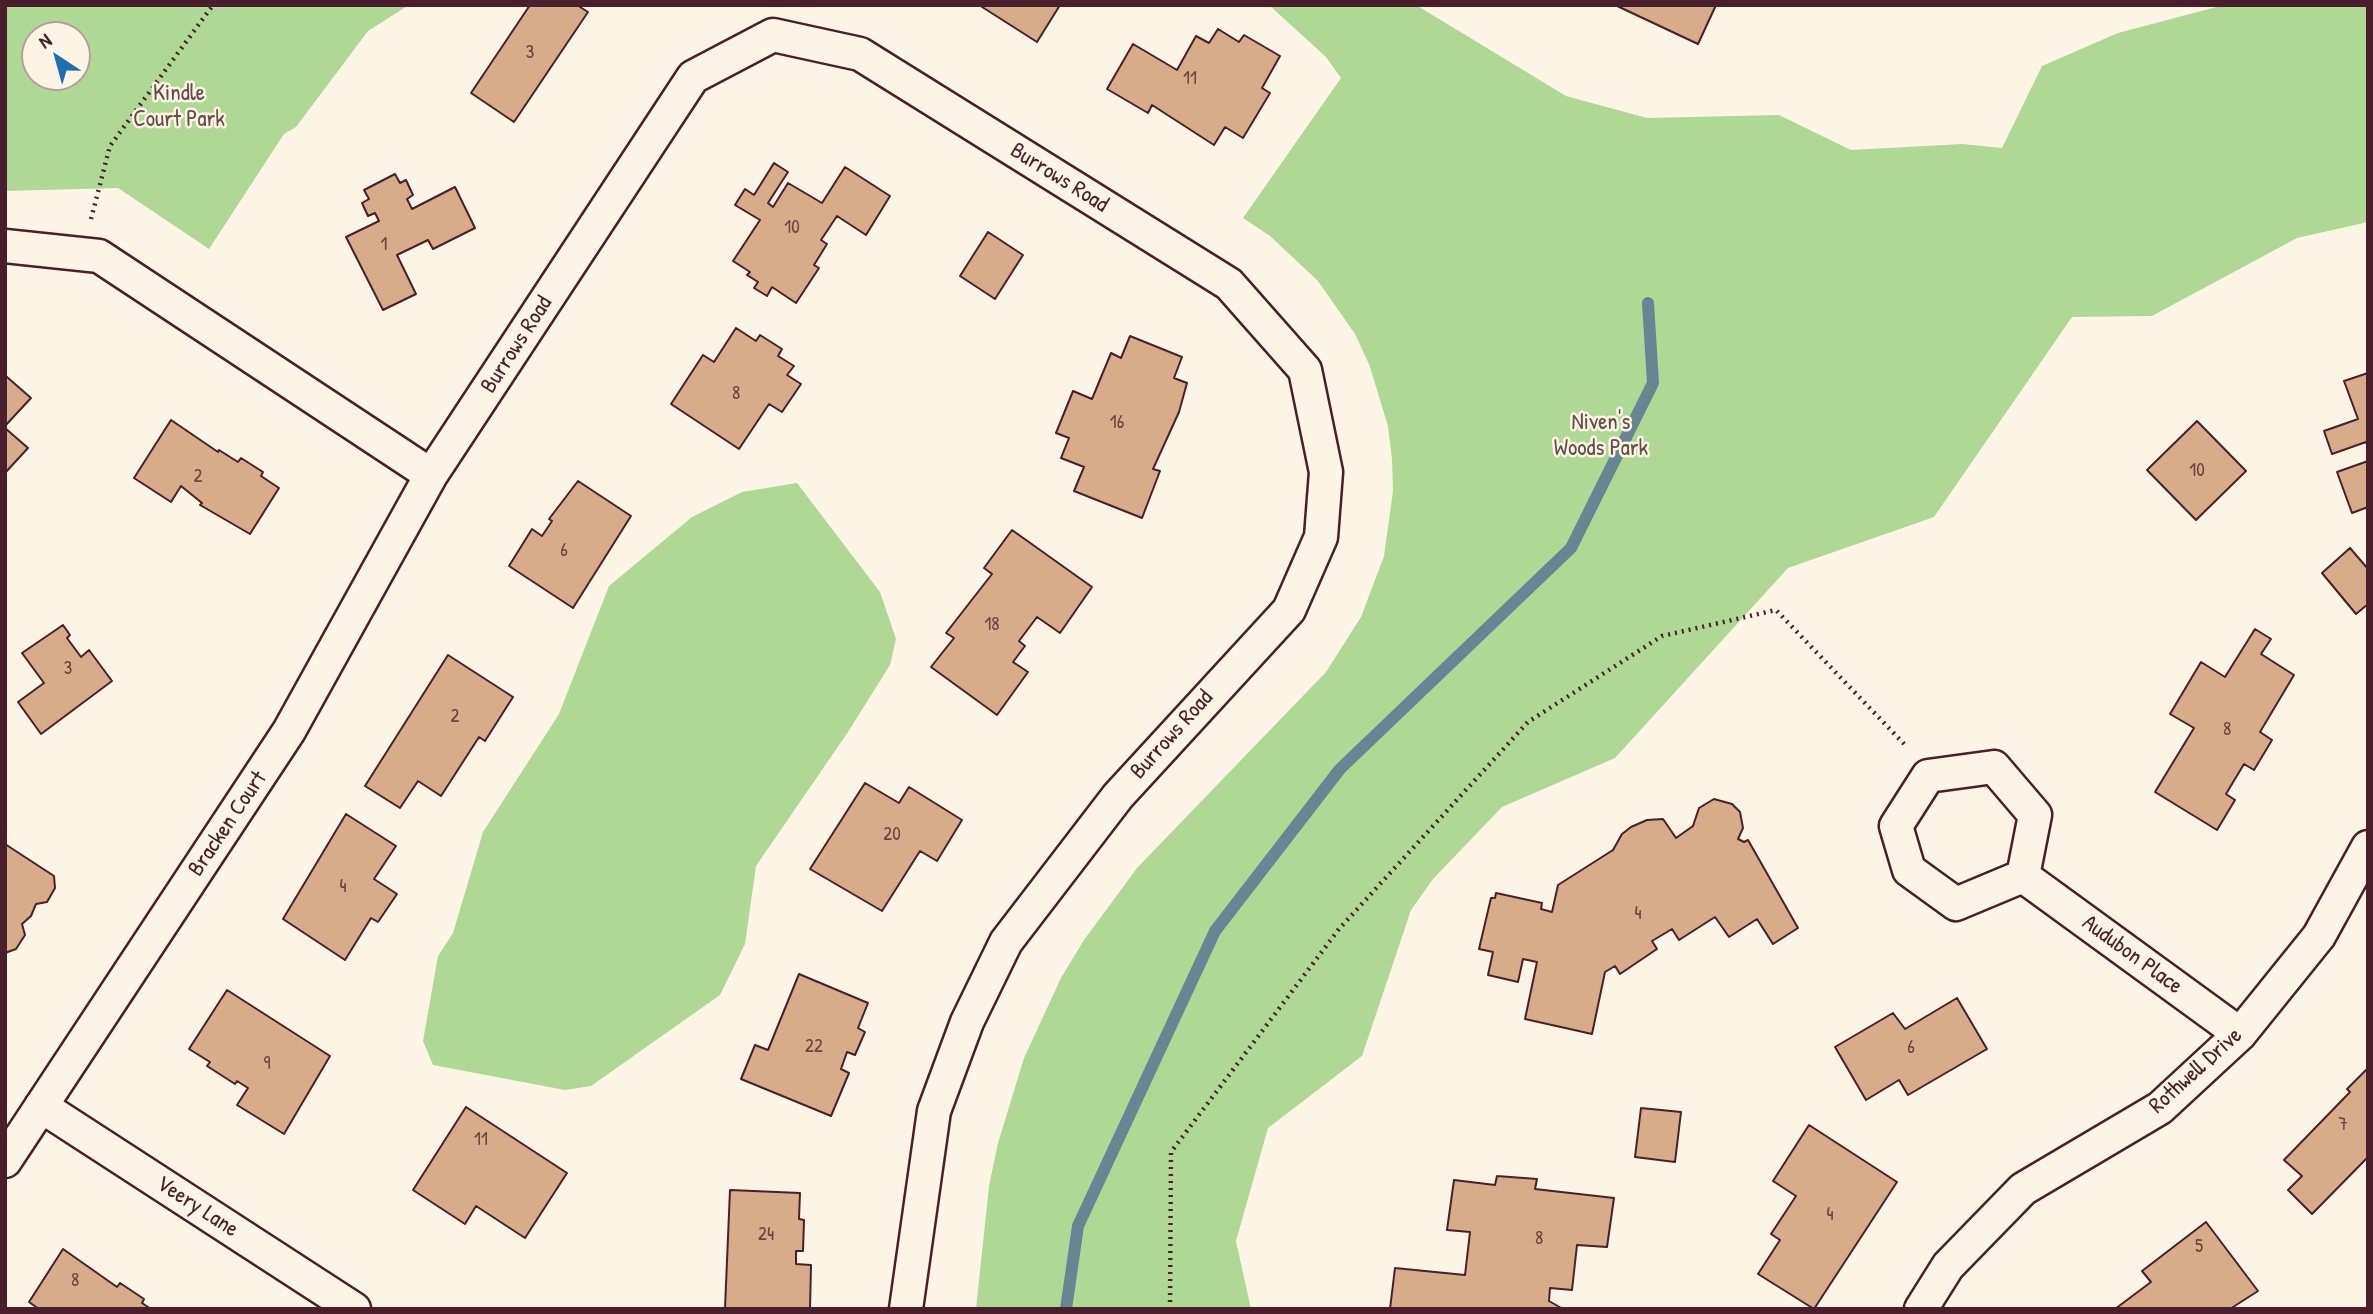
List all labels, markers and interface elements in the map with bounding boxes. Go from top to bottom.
north arrow [21,21,91,91]
text: N [33,27,57,54]
house number: 3 [526,42,534,64]
house number: 11 [1183,68,1197,90]
park label: Kindle Court Park [133,80,225,134]
street label: Burrows Road [1005,137,1113,219]
house number: 10 [784,217,800,239]
house number: 1 [381,234,387,256]
street label: Burrows Road [475,291,559,399]
house number: 8 [732,383,740,405]
park label: Niven's Woods Park [1554,409,1648,463]
house number: 16 [1110,412,1124,434]
house number: 10 [2189,460,2205,482]
house number: 2 [194,466,202,488]
house number: 6 [560,540,568,562]
house number: 18 [984,614,1000,636]
house number: 3 [64,658,72,680]
street label: Burrows Road [1125,685,1219,785]
house number: 2 [451,706,459,728]
house number: 8 [2223,719,2231,741]
street label: Bracken Court [183,766,273,882]
house number: 20 [883,824,901,846]
house number: 4 [339,876,347,898]
house number: 4 [1634,903,1642,925]
street label: Audubon Place [2076,909,2188,1001]
street label: Rothwell Drive [2144,1022,2248,1120]
house number: 22 [805,1036,823,1058]
house number: 6 [1907,1037,1915,1059]
house number: 9 [264,1053,270,1075]
house number: 7 [2338,1114,2348,1136]
house number: 11 [474,1129,488,1151]
street label: Veery Lane [151,1170,243,1244]
house number: 4 [1826,1204,1834,1226]
house number: 24 [758,1224,774,1246]
house number: 8 [1535,1228,1543,1250]
house number: 5 [2195,1236,2203,1258]
house number: 8 [71,1270,79,1292]

